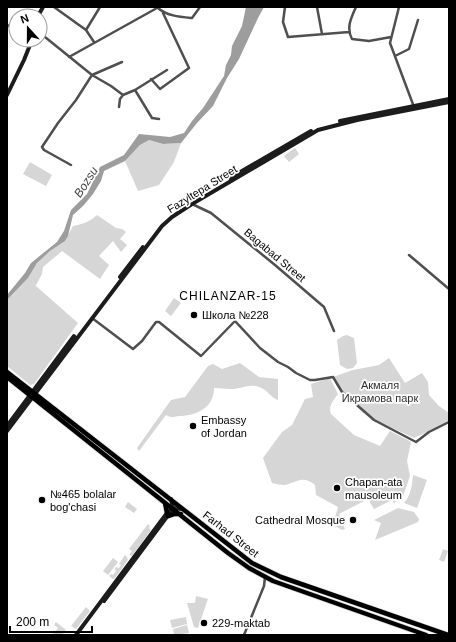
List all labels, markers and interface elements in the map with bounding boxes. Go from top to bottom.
north arrow [8,8,48,48]
text: N [19,12,30,26]
street label: Fazyltepa Street [165,163,239,215]
water label: Bozsu [71,164,101,200]
street label: Bagabad Street [242,226,308,284]
district label: CHILANZAR-15 [179,289,277,303]
place label: Школа №228 [202,309,269,321]
marker: Школа №228 [189,310,199,320]
park label: Акмаля Икрамова парк [342,379,418,404]
place label: Embassy of Jordan [201,414,247,439]
marker: Embassy of Jordan [188,421,198,431]
place label: Chapan-ata mausoleum [345,476,403,501]
marker: Chapan-ata mausoleum [332,483,342,493]
place label: №465 bolalar bog'chasi [50,488,117,513]
marker: №465 bolalar bog'chasi [37,495,47,505]
street label: Farhad Street [201,509,261,559]
place label: Cathedral Mosque [255,514,345,526]
marker: Cathedral Mosque [348,515,358,525]
scale bar [10,608,92,634]
text: 200 m [16,615,49,629]
place label: 229-maktab [212,617,270,629]
marker: 229-maktab [199,618,209,628]

